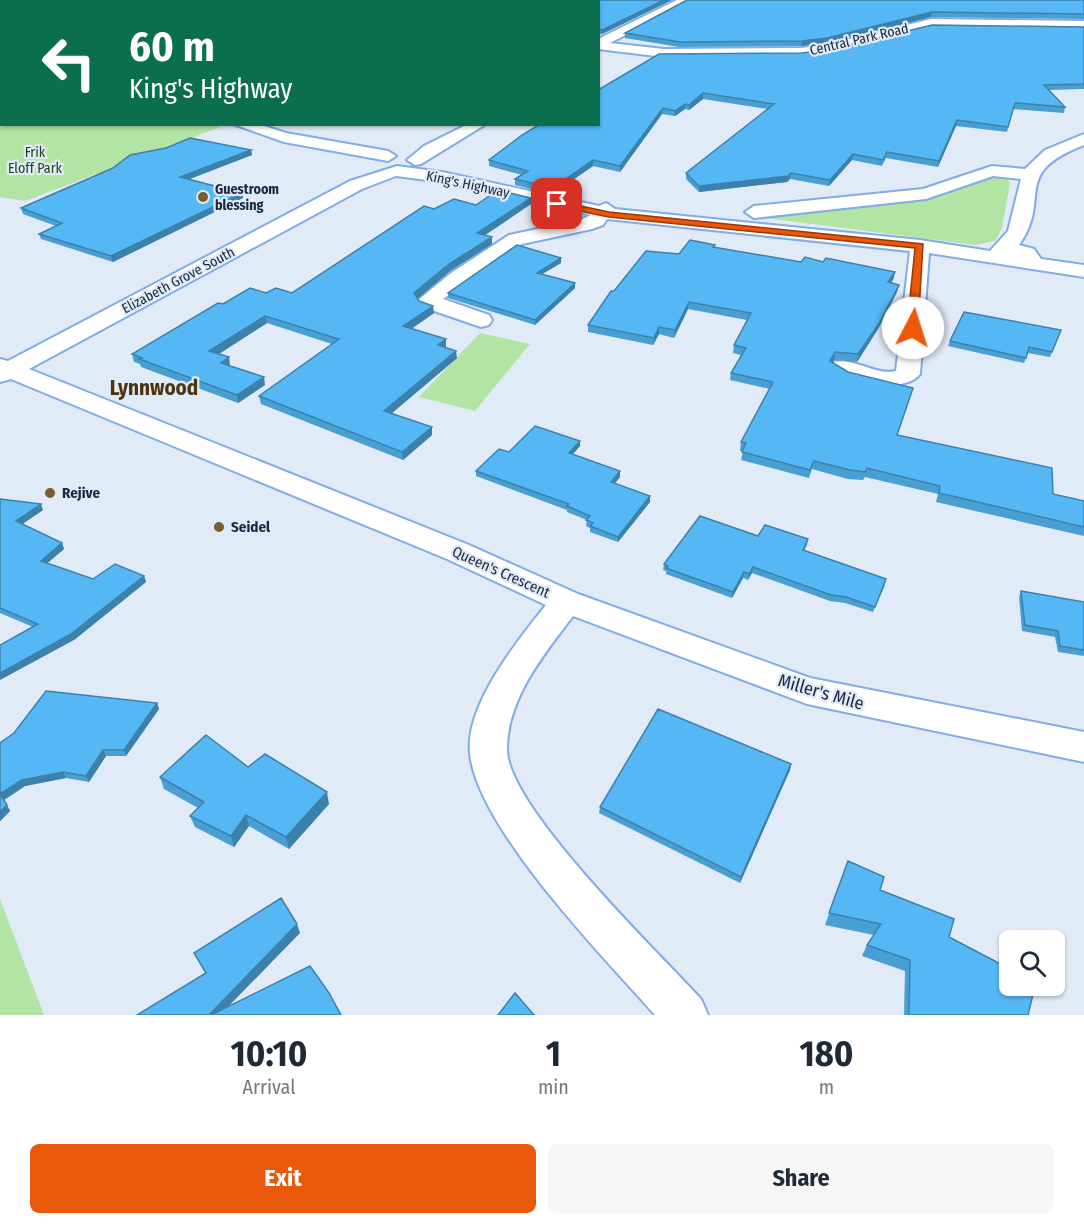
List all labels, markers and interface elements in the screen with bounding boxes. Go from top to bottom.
street label: Central Park Road [808,20,910,59]
text: 60 m [129,22,215,72]
icon: left [30,24,108,102]
text: King's Highway [129,73,292,105]
park label: Frik Eloff Park [8,144,63,177]
street label: King's Highway [425,167,512,202]
pin [531,178,582,229]
place label: Guestroom blessing [215,181,279,214]
icon: arrive [540,187,573,220]
marker: Guestroom blessing [196,190,210,204]
street label: Elizabeth Grove South [119,244,238,317]
position arrow [881,296,945,360]
district label: Lynnwood [110,375,198,401]
place label: Rejive [62,484,101,502]
marker: Rejive [43,486,57,500]
place label: Seidel [231,518,271,536]
marker: Seidel [212,520,226,534]
street label: Queen's Crescent [449,542,553,602]
street label: Miller's Mile [776,669,867,715]
map controls [999,930,1065,996]
button: search [999,930,1065,996]
text: 10:10 [231,1032,307,1076]
text: 1 [546,1032,561,1076]
text: 180 [800,1032,853,1076]
text: Arrival [242,1075,295,1099]
text: min [538,1075,569,1099]
text: m [819,1075,834,1099]
button: Exit [30,1144,536,1213]
button: Share [548,1144,1054,1213]

